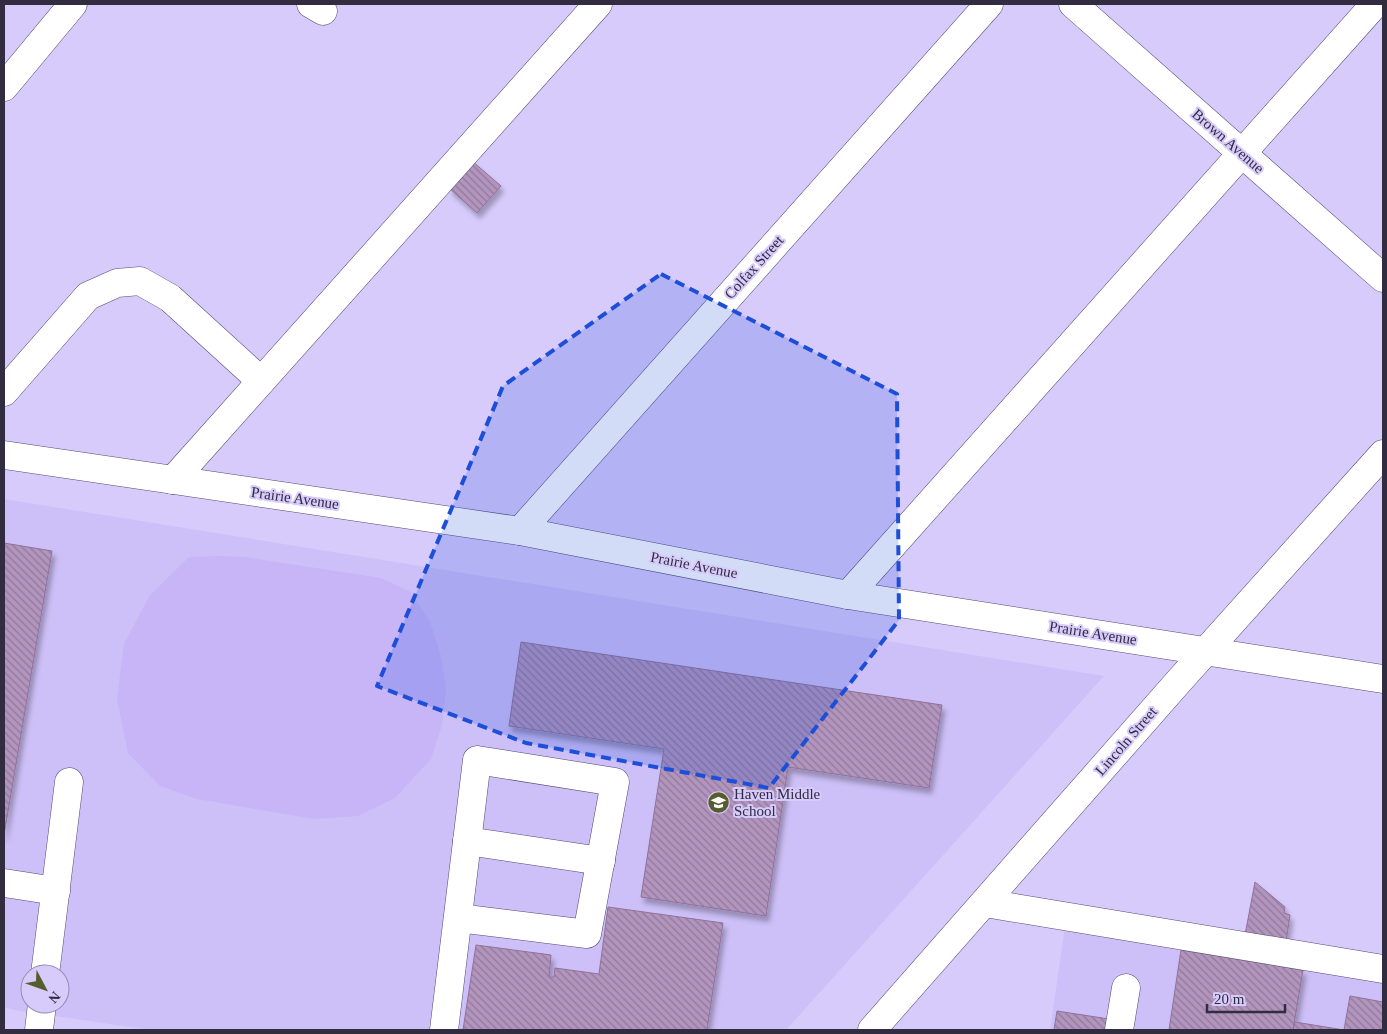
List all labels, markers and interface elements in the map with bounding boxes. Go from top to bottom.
street label: Brown Avenue [1189,106,1267,177]
street label: Colfax Street [721,231,787,302]
street label: Prairie Avenue [250,484,340,512]
street label: Prairie Avenue [649,549,739,581]
street label: Prairie Avenue [1048,618,1138,648]
street label: Lincoln Street [1092,703,1161,778]
place label: Haven Middle School [734,786,821,819]
school or university icon: Haven Middle School [706,791,730,815]
north arrow [20,964,70,1014]
scale bar [1207,982,1284,1014]
text: N [45,988,63,1006]
text: 20 m [1214,991,1245,1007]

